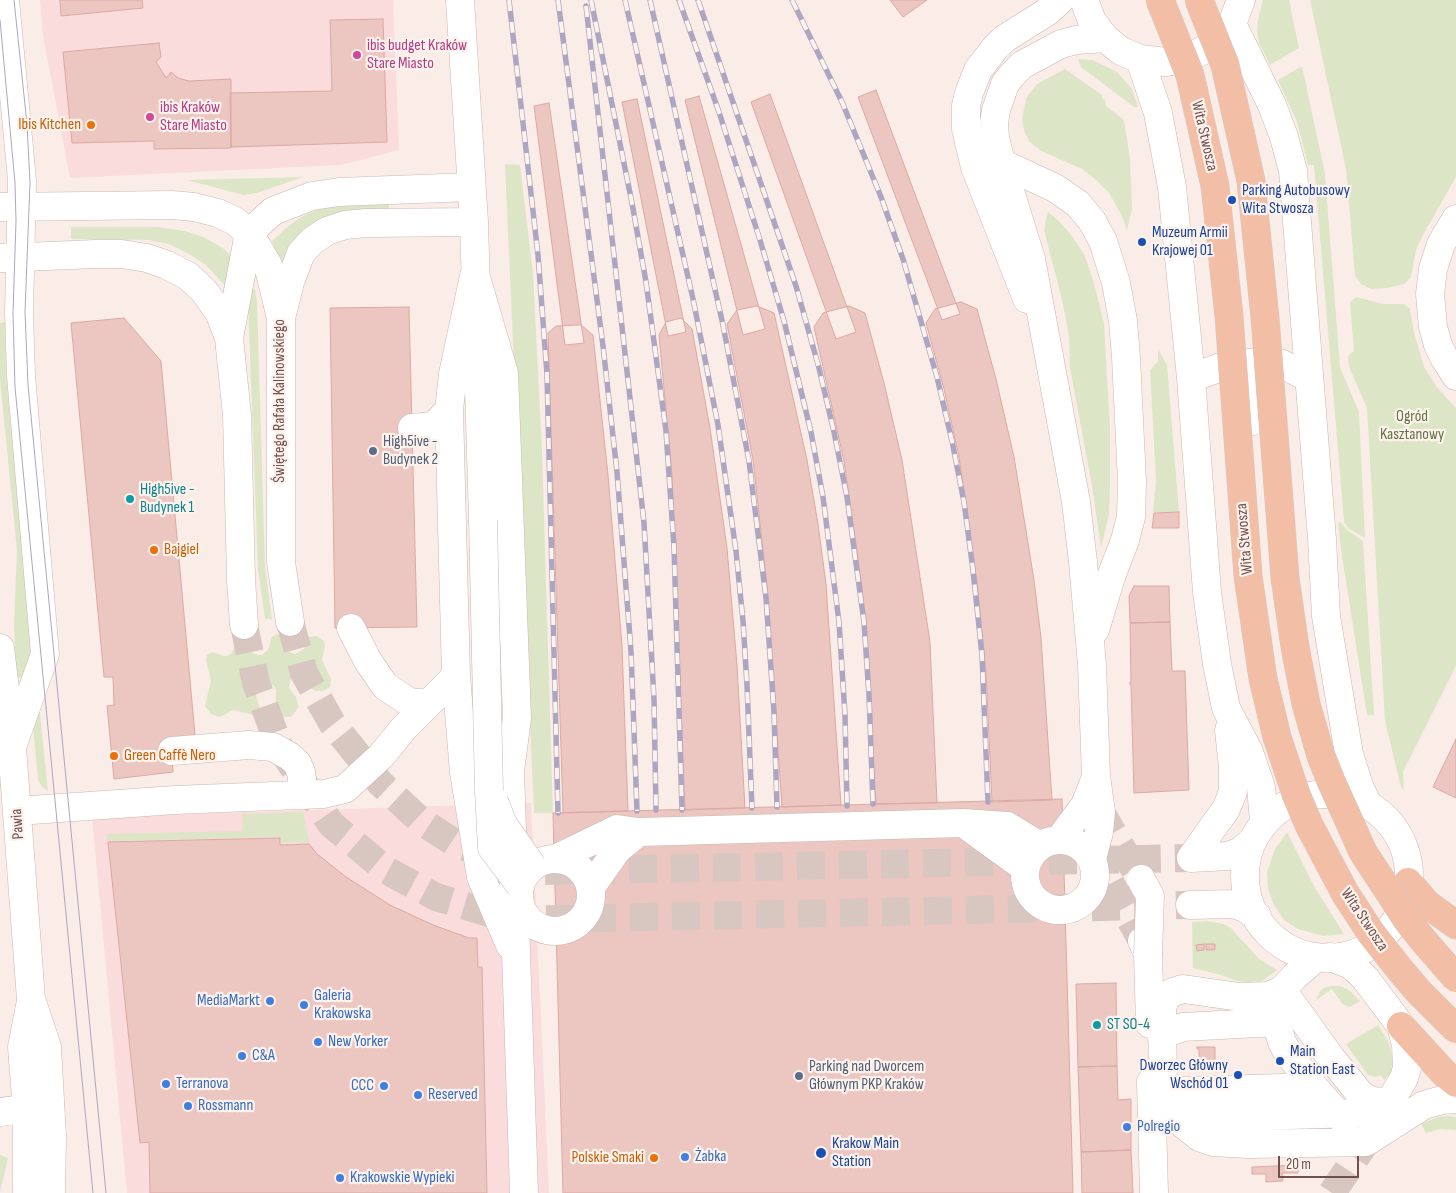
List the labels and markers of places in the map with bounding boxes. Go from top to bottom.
place label: ibis budget Kraków Stare Miasto [367,36,467,74]
marker: ibis budget Kraków Stare Miasto [351,49,363,61]
place label: ibis Kraków Stare Miasto [160,98,227,136]
marker: ibis Kraków Stare Miasto [144,111,156,123]
place label: Ibis Kitchen [18,115,81,135]
marker: Ibis Kitchen [85,119,97,131]
place label: Parking Autobusowy Wita Stwosza [1242,181,1350,219]
marker: Parking Autobusowy Wita Stwosza [1226,194,1238,206]
place label: Muzeum Armii Krajowej 01 [1152,223,1228,261]
marker: Muzeum Armii Krajowej 01 [1136,236,1148,248]
place label: High5ive - Budynek 2 [383,432,438,470]
marker: High5ive - Budynek 2 [367,445,379,457]
place label: High5ive - Budynek 1 [140,480,195,518]
marker: High5ive - Budynek 1 [124,493,136,505]
place label: Bajgiel [164,540,199,560]
marker: Bajgiel [148,544,160,556]
place label: Green Caffè Nero [124,746,216,766]
marker: Green Caffè Nero [108,750,120,762]
place label: Galeria Krakowska [314,986,371,1024]
place label: MediaMarkt [197,991,260,1011]
marker: MediaMarkt [264,995,276,1007]
marker: Galeria Krakowska [298,999,310,1011]
place label: ST SO-4 [1107,1015,1150,1035]
marker: ST SO-4 [1091,1019,1103,1031]
place label: New Yorker [328,1032,388,1052]
marker: New Yorker [312,1036,324,1048]
place label: Main Station East [1290,1042,1355,1080]
place label: C&A [252,1046,275,1066]
marker: C&A [236,1050,248,1062]
marker: Main Station East [1274,1055,1286,1067]
place label: Dworzec Główny Wschód 01 [1140,1056,1228,1094]
place label: Parking nad Dworcem Głównym PKP Kraków [809,1057,924,1095]
marker: Dworzec Główny Wschód 01 [1232,1069,1244,1081]
marker: Parking nad Dworcem Głównym PKP Kraków [793,1070,805,1082]
place label: Terranova [176,1074,228,1094]
place label: CCC [351,1076,374,1096]
marker: Terranova [160,1078,172,1090]
marker: CCC [378,1080,390,1092]
place label: Reserved [428,1085,478,1105]
marker: Reserved [412,1089,424,1101]
place label: Rossmann [198,1096,253,1116]
marker: Rossmann [182,1100,194,1112]
place label: Polregio [1137,1117,1180,1137]
marker: Polregio [1121,1121,1133,1133]
place label: Krakow Main Station [832,1134,899,1172]
marker: Krakow Main Station [814,1146,828,1160]
place label: Żabka [695,1147,727,1167]
place label: Polskie Smaki [571,1148,644,1168]
marker: Żabka [679,1151,691,1163]
marker: Polskie Smaki [648,1152,660,1164]
place label: Krakowskie Wypieki [350,1168,454,1188]
marker: Krakowskie Wypieki [334,1172,346,1184]

